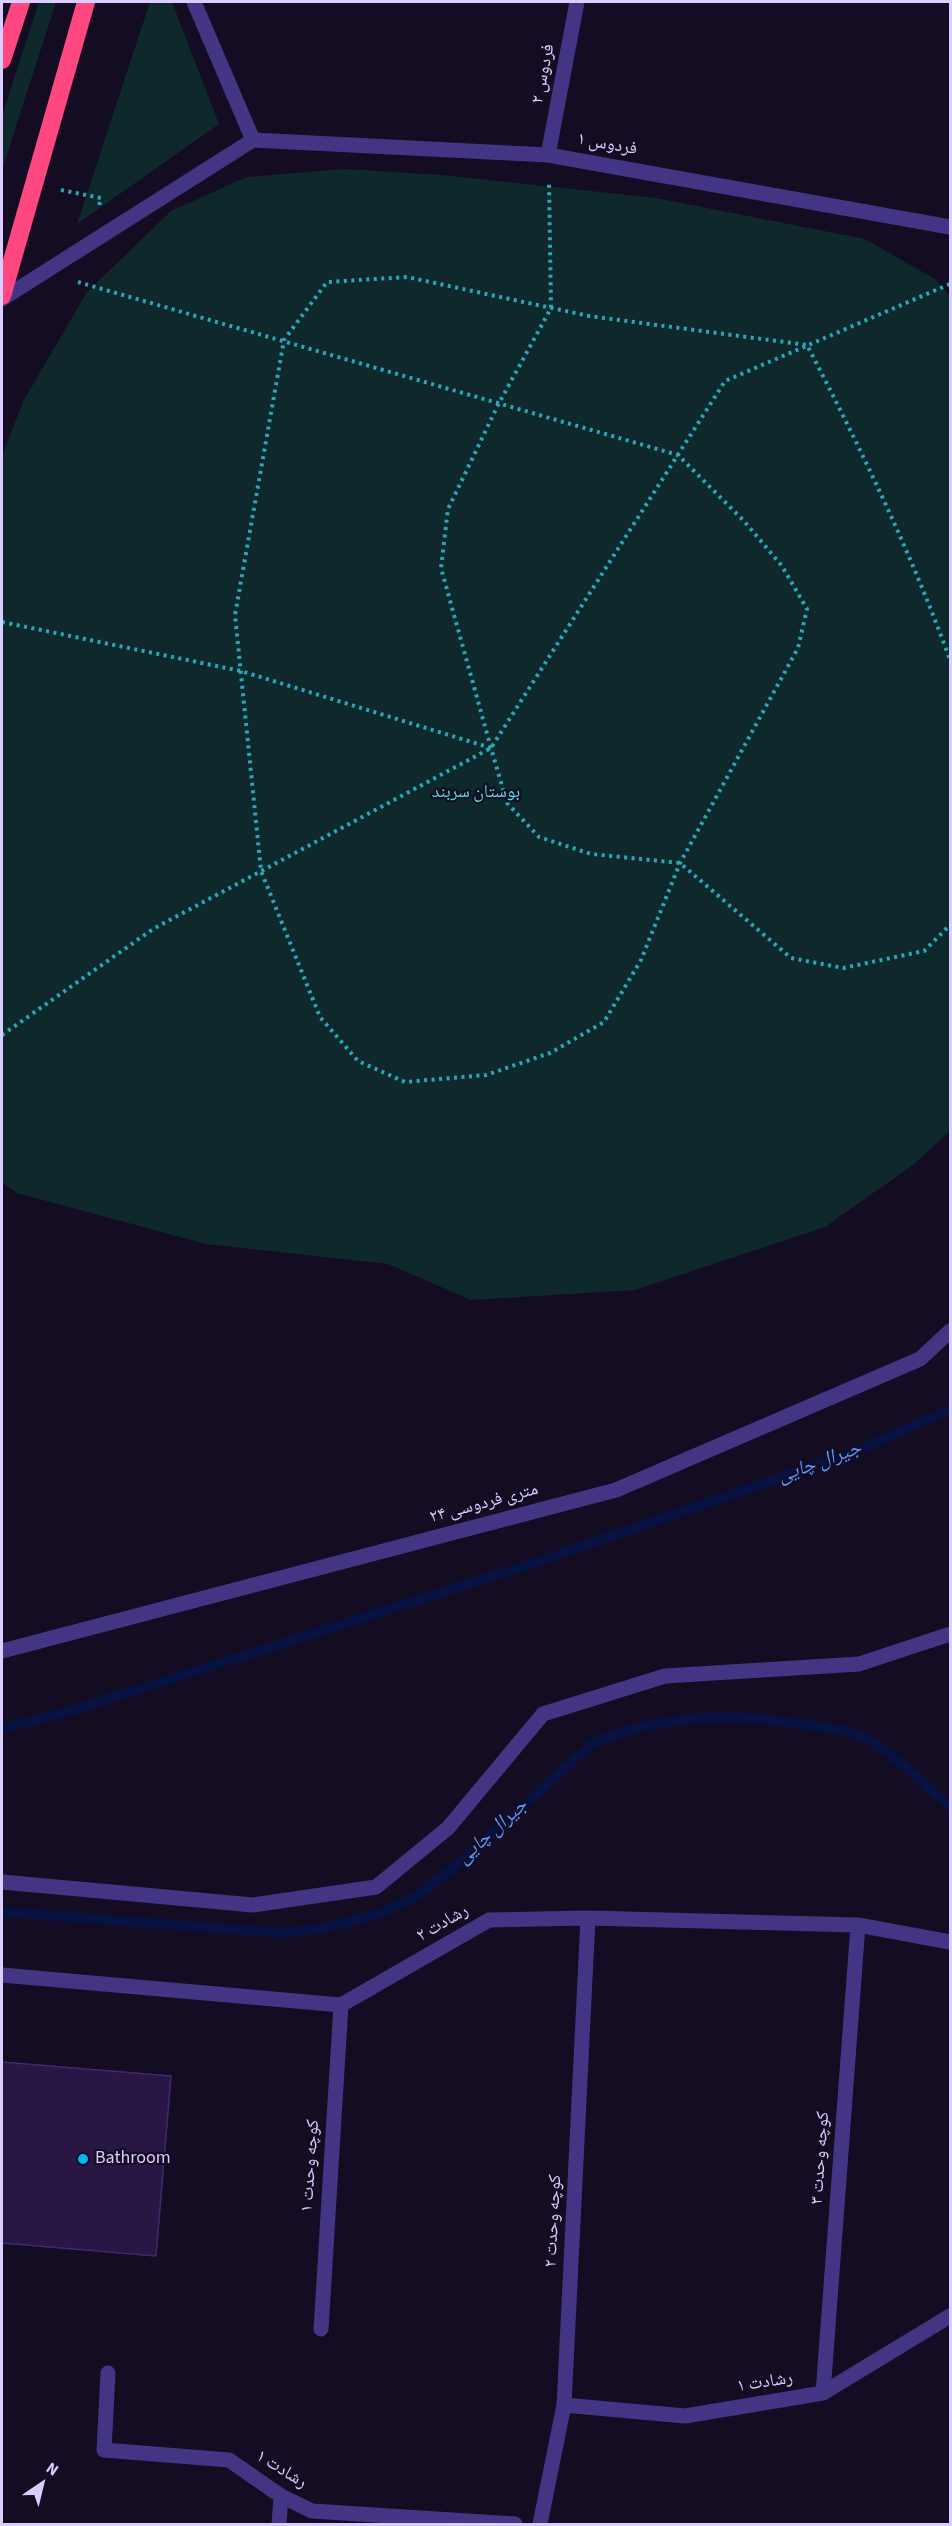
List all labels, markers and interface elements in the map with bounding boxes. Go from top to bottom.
street label: فردوس ۲ [528,42,560,106]
street label: فردوس ۱ [575,129,639,161]
park label: بوستان سربند [432,782,520,804]
water label: جیرال چایی [775,1437,865,1489]
street label: ۲۴ متری فردوسی [427,1479,541,1529]
water label: جیرال چایی [453,1794,533,1870]
street label: رشادت ۲ [413,1901,473,1947]
street label: کوچه وحدت ۳ [807,2111,835,2205]
street label: کوچه وحدت ۱ [297,2119,325,2213]
place label: Bathroom [95,2148,171,2170]
marker: Bathroom [76,2152,90,2166]
street label: کوچه وحدت ۲ [541,2174,567,2268]
street label: رشادت ۱ [735,2368,795,2398]
street label: رشادت ۱ [251,2446,311,2494]
north arrow [12,2454,72,2514]
text: N [42,2457,63,2481]

